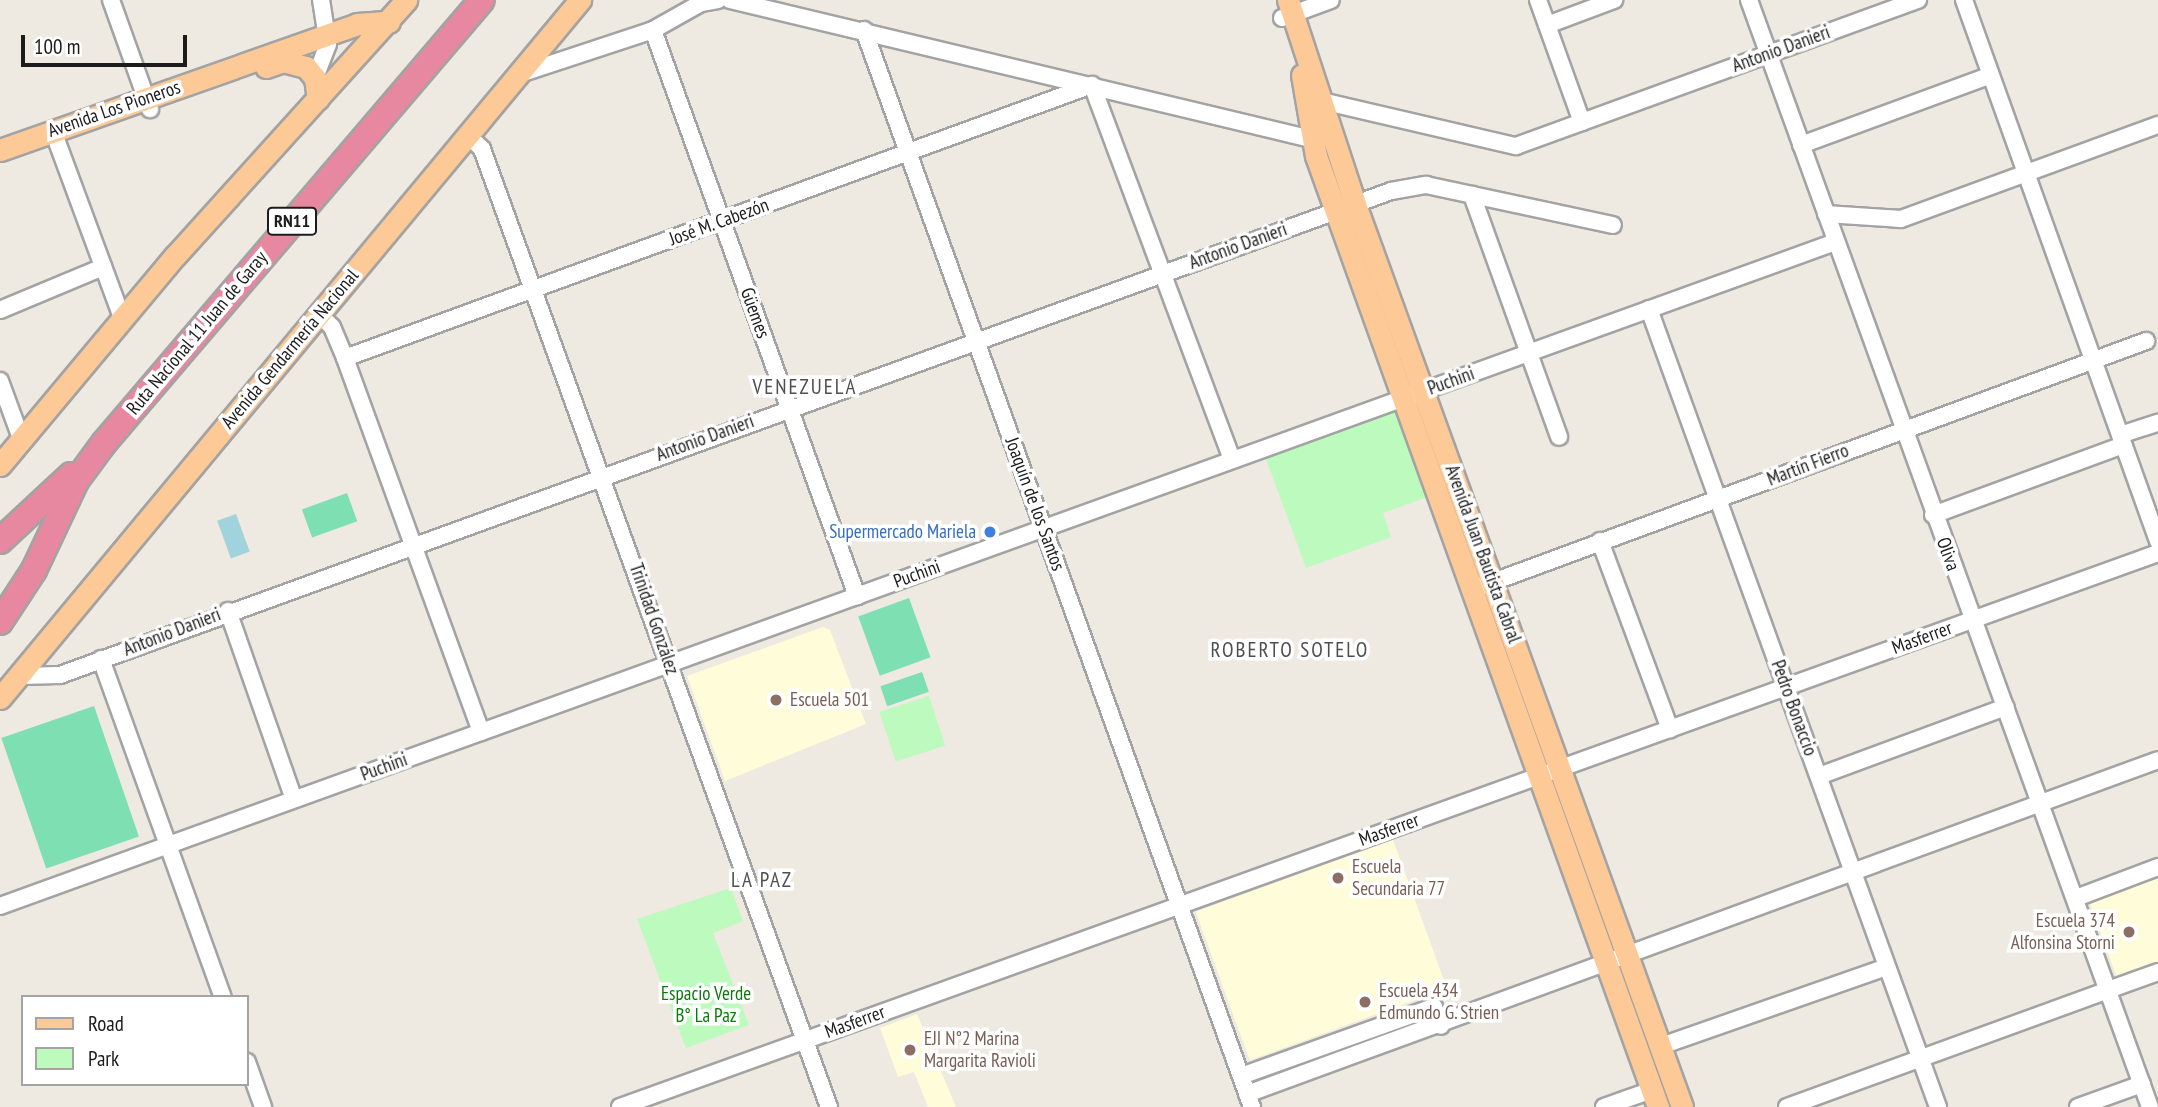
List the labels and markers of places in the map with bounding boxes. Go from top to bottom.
place label: Supermercado Mariela [829,521,976,543]
marker: Supermercado Mariela [982,524,998,540]
place label: Escuela 501 [790,689,869,711]
marker: Escuela 501 [768,692,784,708]
place label: Escuela Secundaria 77 [1352,856,1445,900]
marker: Escuela Secundaria 77 [1330,870,1346,886]
place label: Escuela 374 Alfonsina Storni [2011,910,2115,954]
marker: Escuela 374 Alfonsina Storni [2121,924,2137,940]
place label: Escuela 434 Edmundo G. Strien [1379,980,1500,1024]
marker: Escuela 434 Edmundo G. Strien [1357,994,1373,1010]
place label: EJI N°2 Marina Margarita Ravioli [924,1028,1036,1072]
marker: EJI N°2 Marina Margarita Ravioli [902,1042,918,1058]

